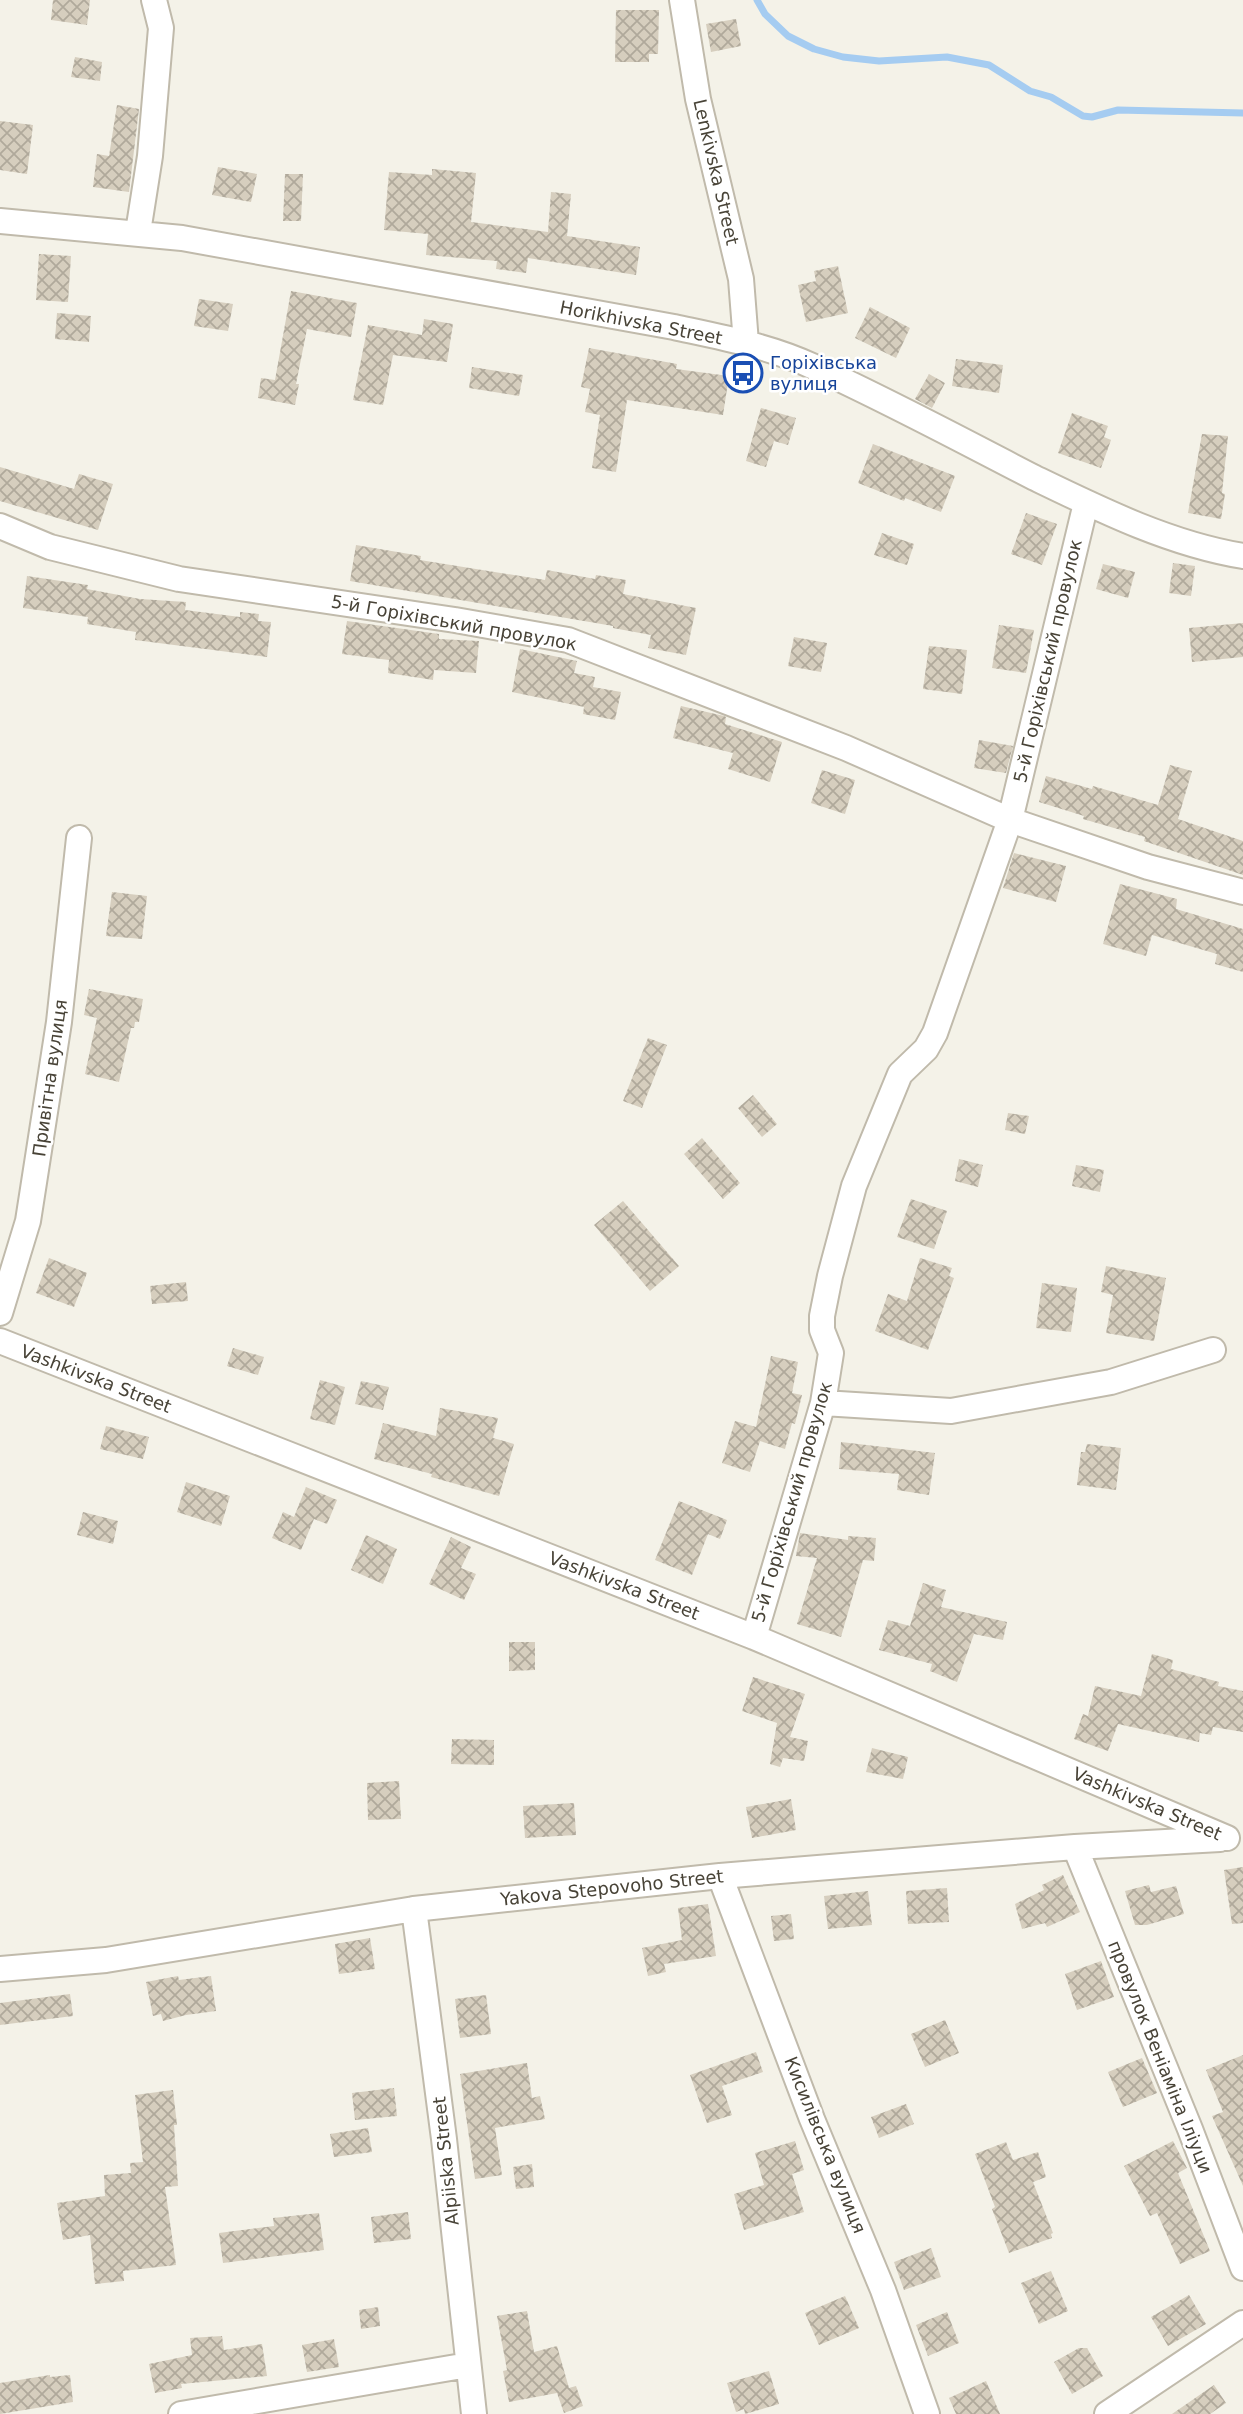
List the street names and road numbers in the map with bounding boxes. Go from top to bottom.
street label: Lenkivska Street [689,97,743,247]
street label: Horikhivska Street [558,296,724,349]
street label: 5-й Горіхівський провулок [1009,537,1086,785]
street label: 5-й Горіхівський провулок [329,591,579,655]
street label: Привітна вулиця [28,998,71,1158]
street label: Vashkivska Street [18,1340,175,1417]
street label: 5-й Горіхівський провулок [747,1379,836,1625]
street label: Vashkivska Street [546,1547,703,1624]
street label: Vashkivska Street [1070,1763,1225,1844]
street label: Yakova Stepovoho Street [498,1865,725,1910]
street label: провулок Веніаміна Іліуци [1104,1937,1217,2176]
street label: Кисилівська вулиця [780,2053,871,2236]
street label: Alpiiska Street [428,2095,463,2227]

